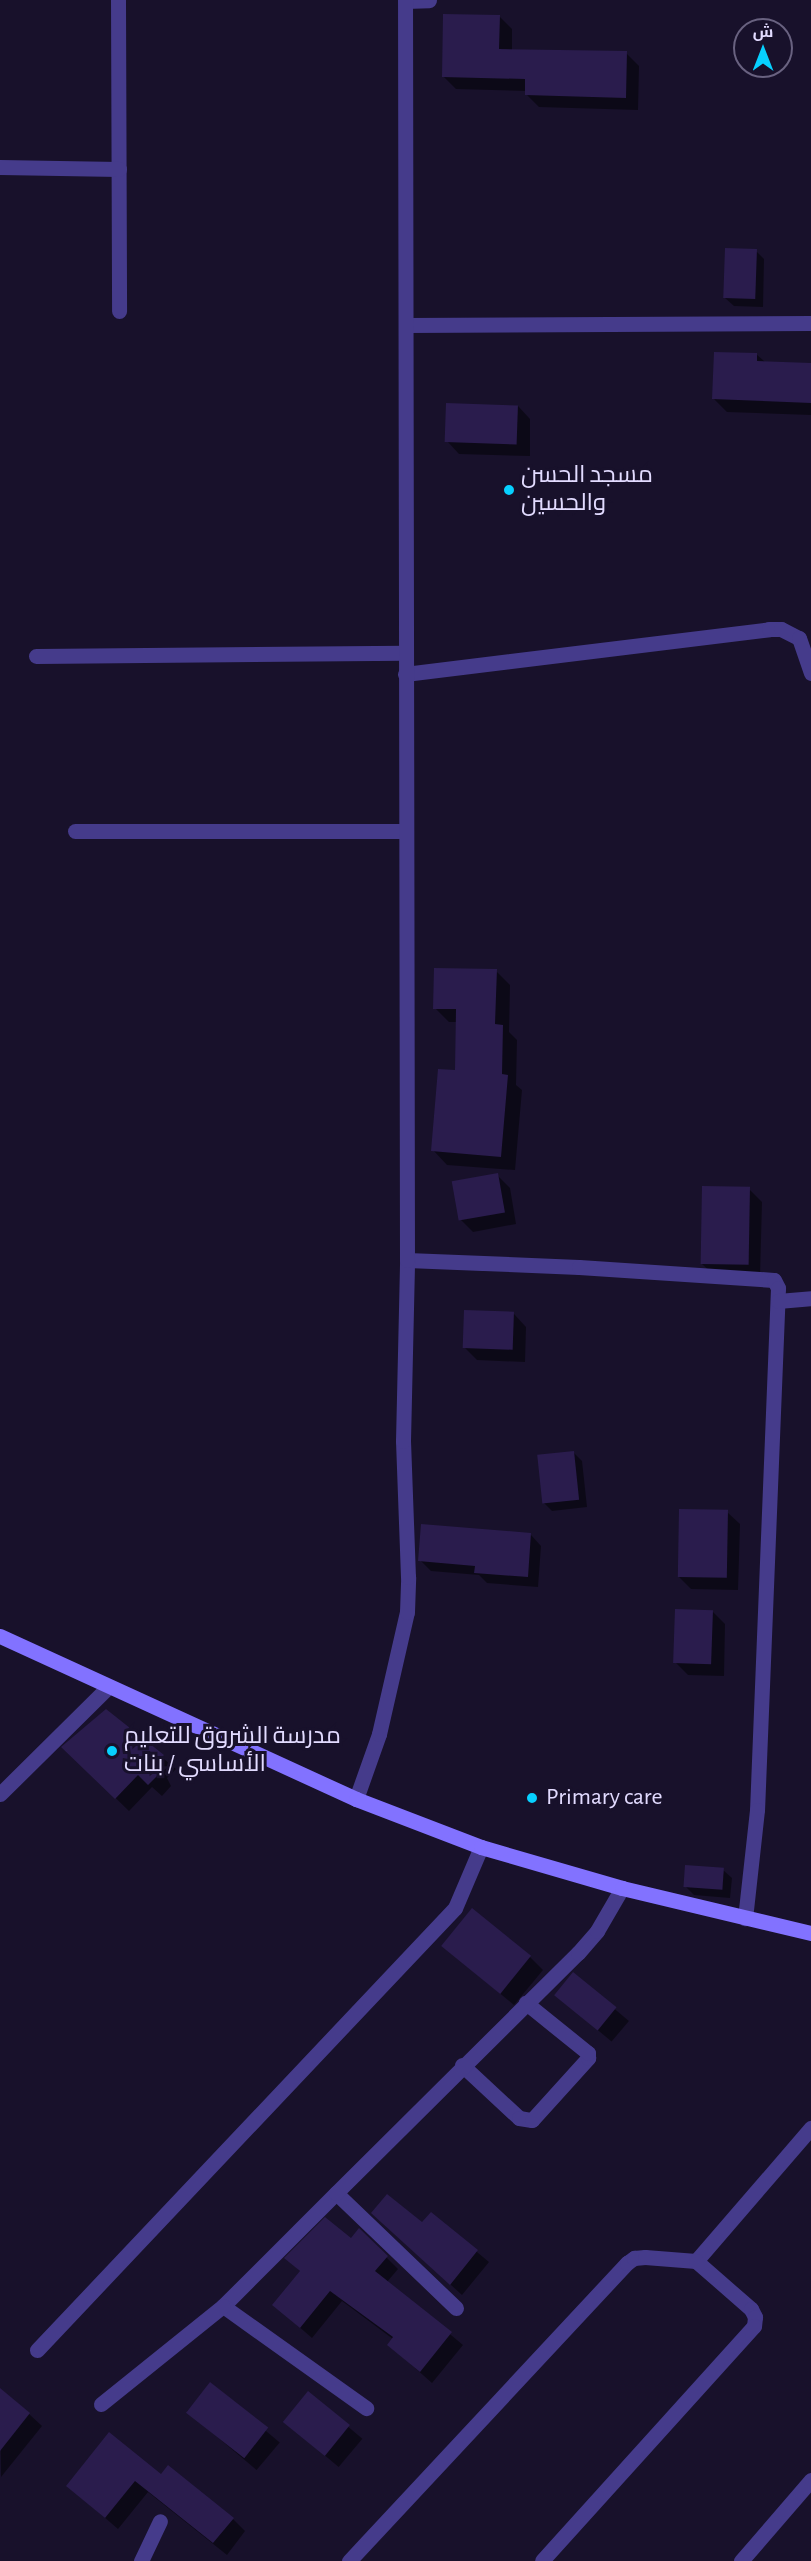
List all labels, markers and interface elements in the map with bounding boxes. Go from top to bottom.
north arrow [733,18,793,78]
text: ش [753,24,773,40]
place label: مسجد الحسن والحسين [521,462,653,518]
marker: مسجد الحسن والحسين [502,483,516,497]
place label: مدرسة الشروق للتعليم الأساسي / بنات [124,1723,341,1779]
marker: مدرسة الشروق للتعليم الأساسي / بنات [105,1744,119,1758]
place label: Primary care [546,1784,663,1812]
marker: Primary care [523,1789,541,1807]

